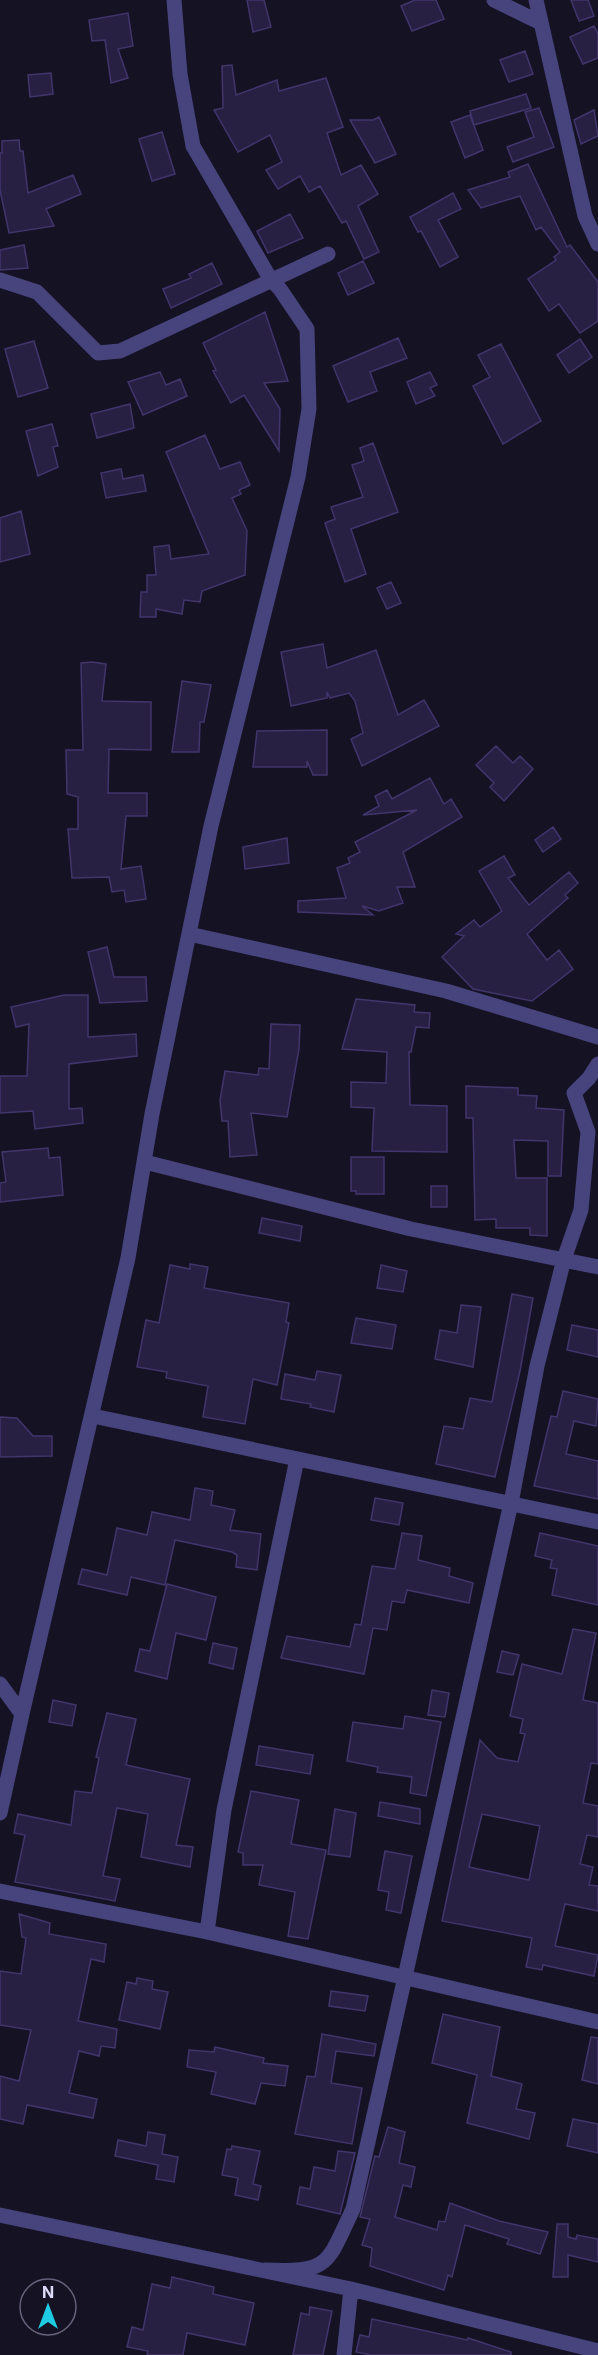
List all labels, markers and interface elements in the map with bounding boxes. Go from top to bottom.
north arrow [18,2277,78,2337]
text: N [42,2282,54,2302]

